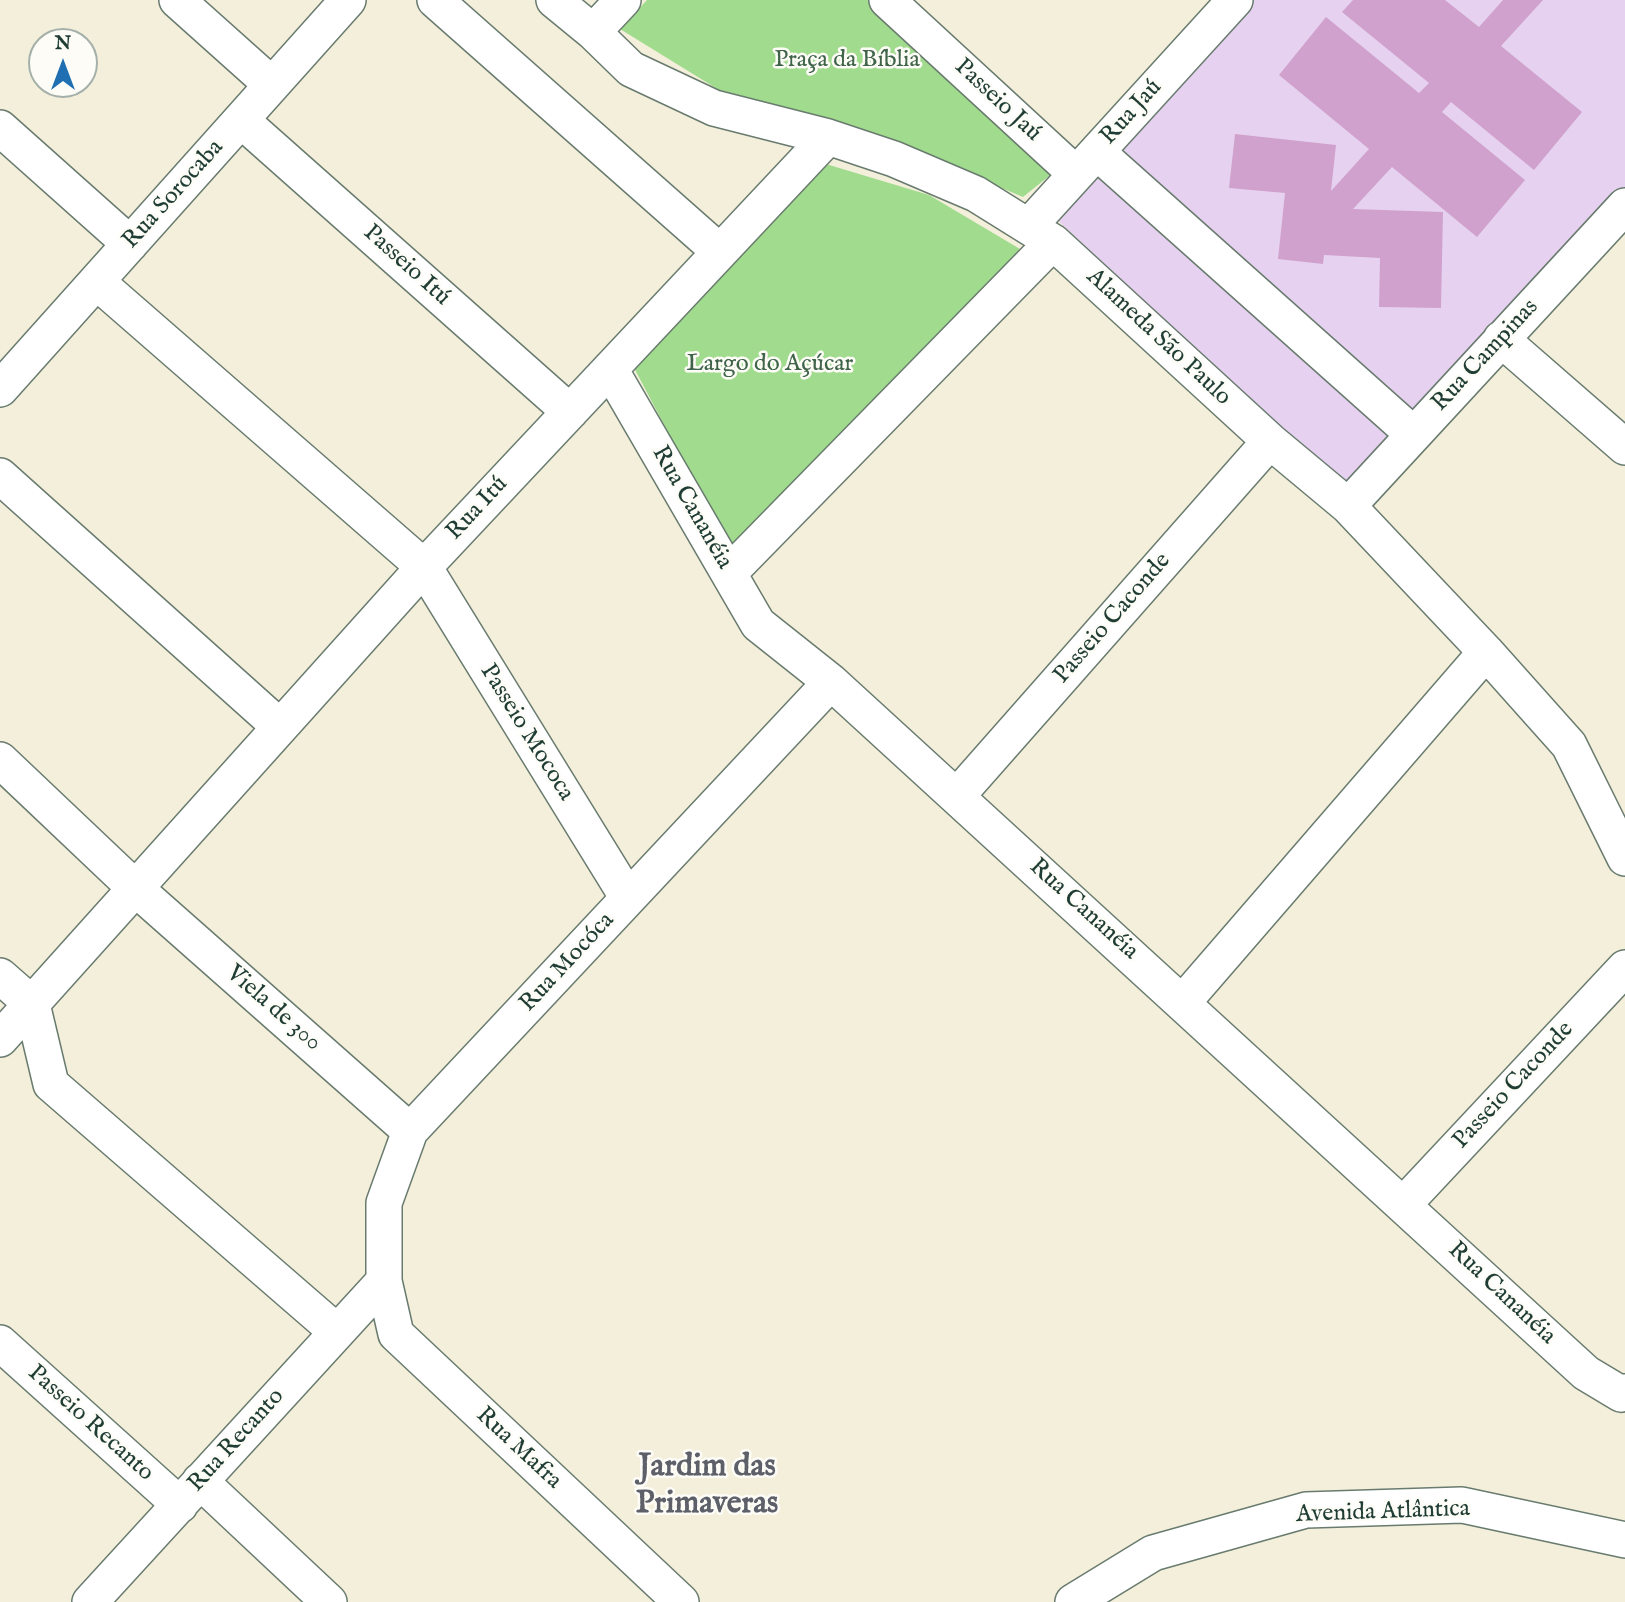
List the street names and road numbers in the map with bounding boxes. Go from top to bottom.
street label: Passeio Jaú [948,53,1046,149]
street label: Rua Jaú [1095,74,1169,152]
street label: Rua Sorocaba [117,134,231,256]
street label: Passeio Itú [357,219,455,313]
street label: Alameda São Paulo [1080,263,1236,413]
street label: Rua Campinas [1427,294,1545,418]
street label: Rua Cananéia [644,441,738,575]
street label: Rua Itú [441,471,515,547]
street label: Passeio Caconde [1048,548,1178,690]
street label: Passeio Mococa [473,659,579,807]
street label: Rua Cananéia [1022,853,1144,967]
street label: Rua Mocóca [515,907,621,1019]
street label: Viela de 300 [219,960,327,1058]
street label: Passeio Caconde [1448,1016,1580,1156]
street label: Rua Cananéia [1441,1237,1561,1351]
street label: Passeio Recanto [21,1360,159,1488]
street label: Rua Recanto [183,1383,291,1499]
street label: Rua Mafra [469,1402,567,1496]
street label: Avenida Atlântica [1295,1496,1471,1530]

